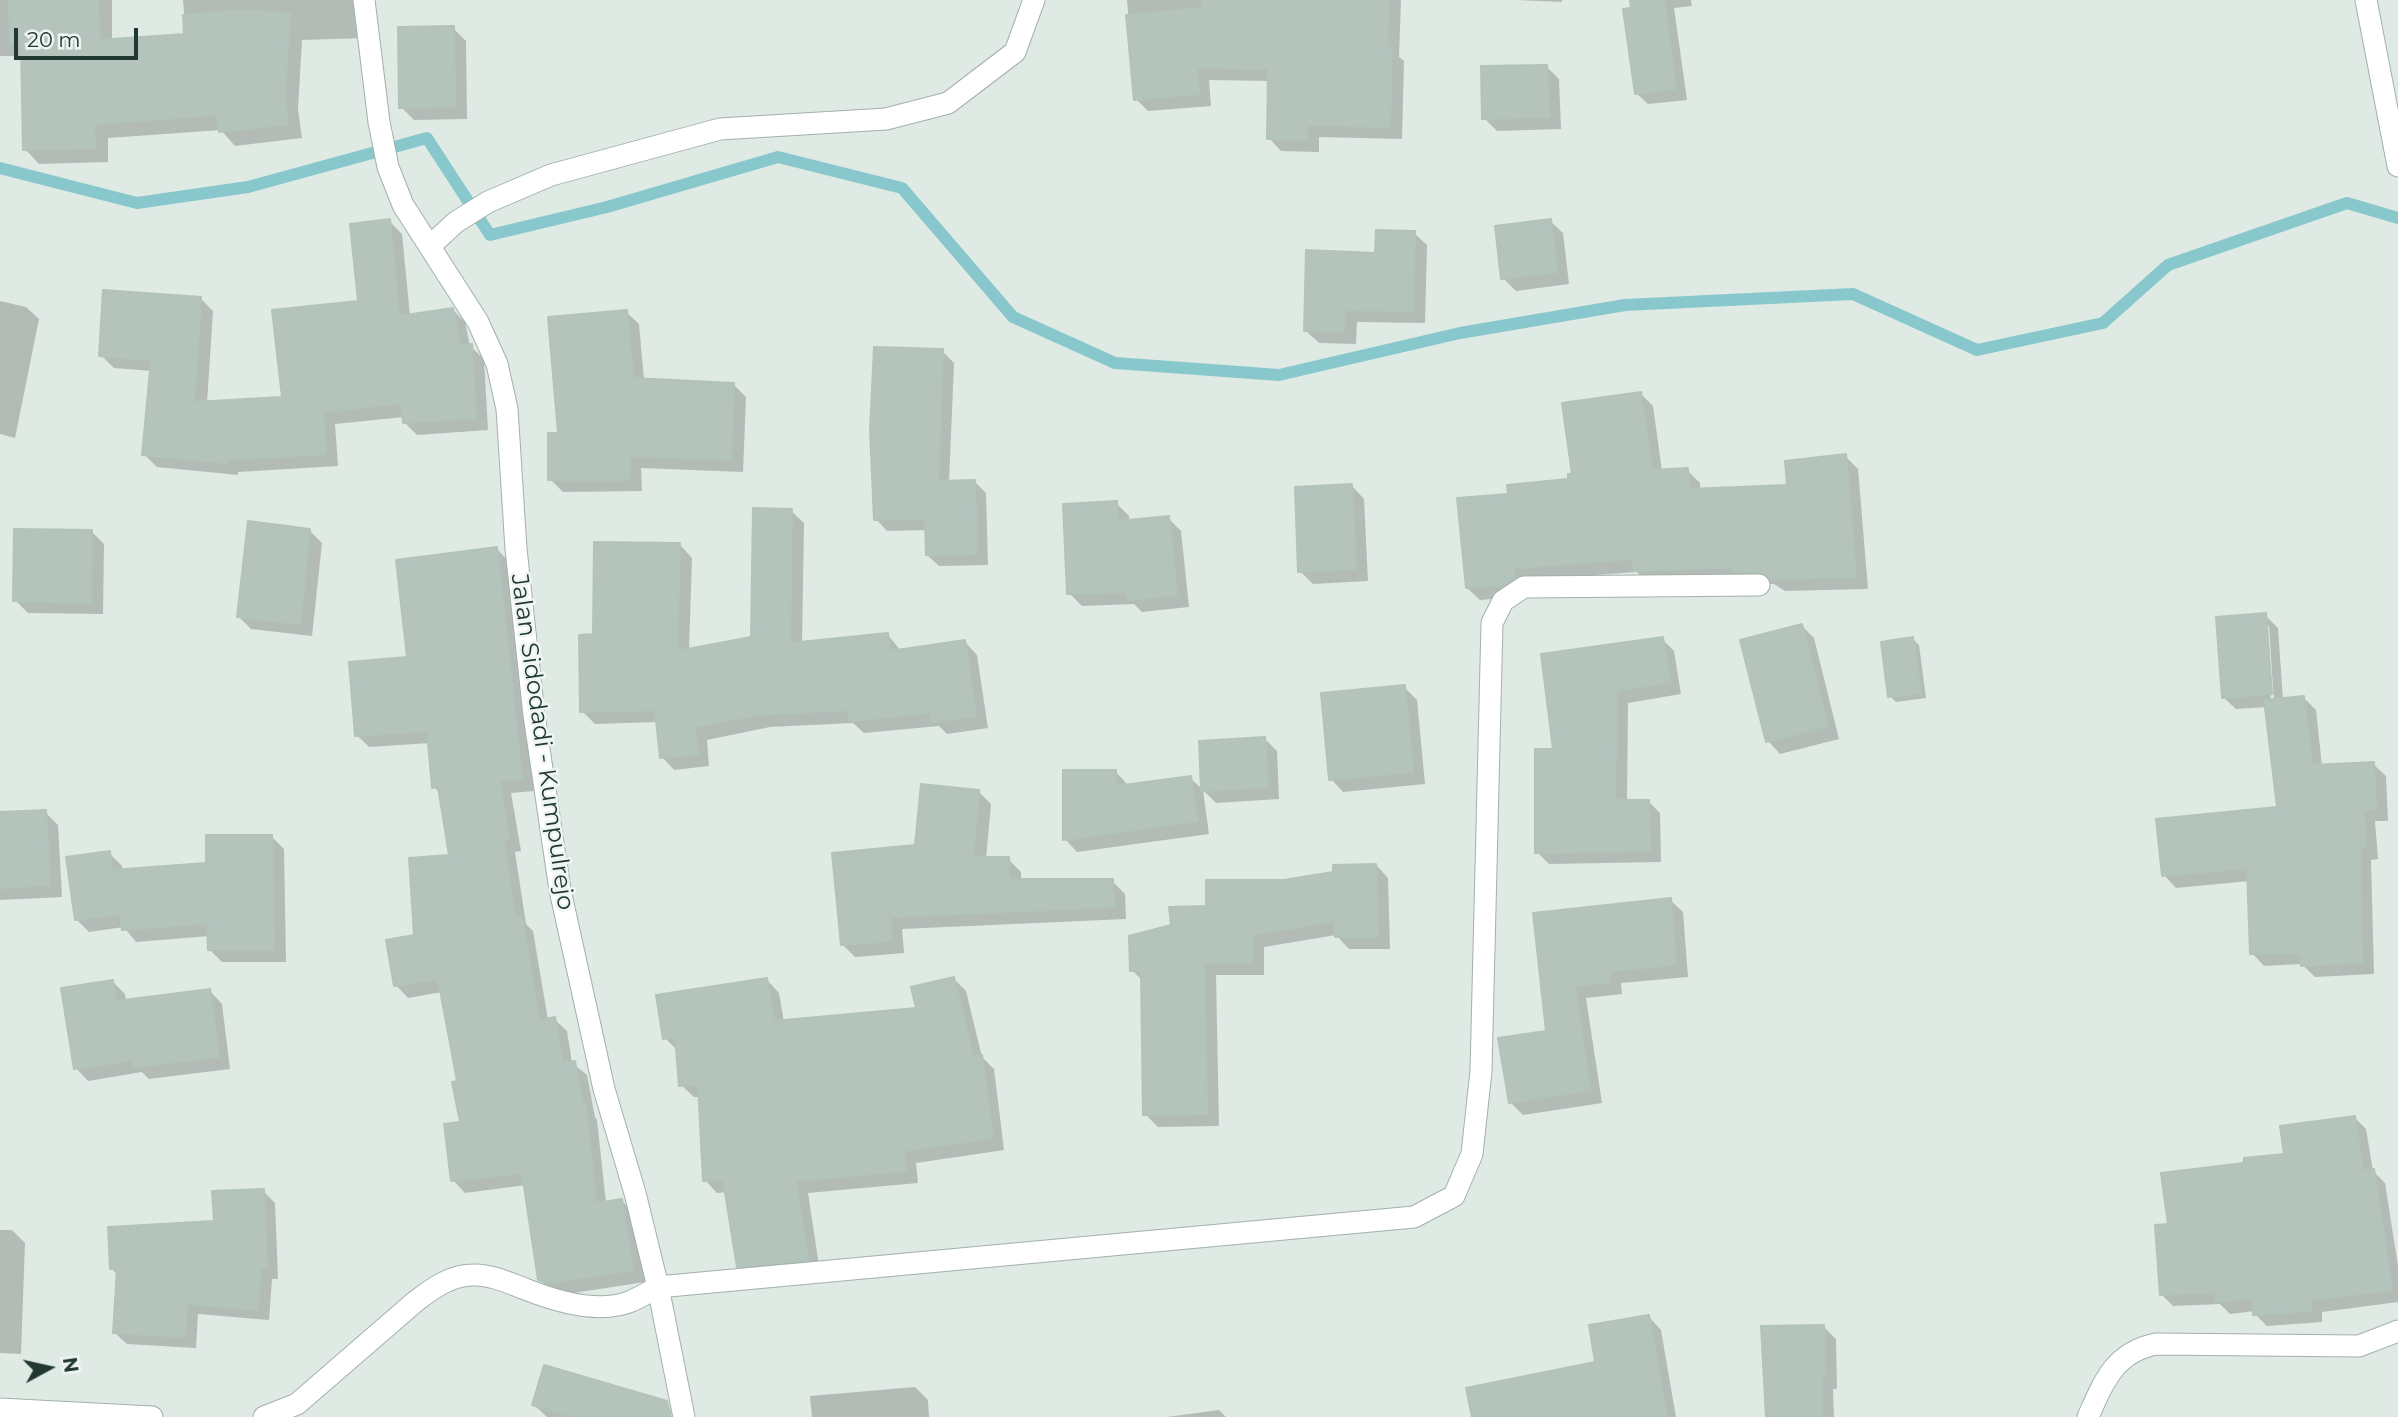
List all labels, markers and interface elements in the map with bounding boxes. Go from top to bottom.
scale bar [18,14,142,58]
text: 20 m [27,27,81,52]
street label: Jalan Sidodadi - Kumpulrejo [504,572,580,912]
north arrow [14,1333,84,1403]
text: N [58,1356,83,1374]

